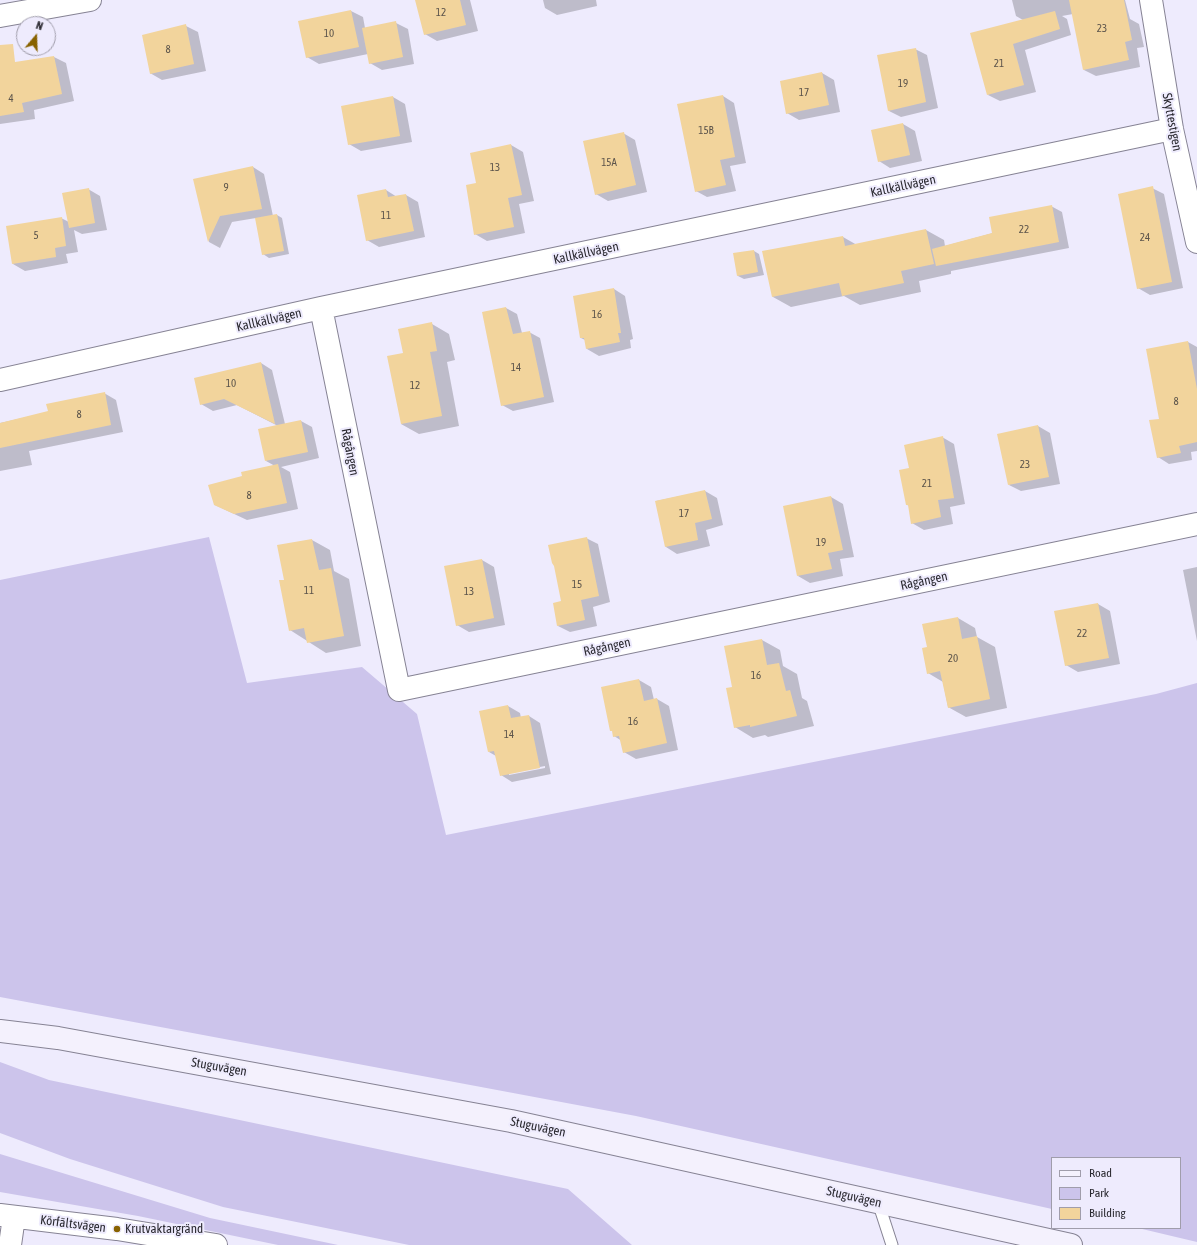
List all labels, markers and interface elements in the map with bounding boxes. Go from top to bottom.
house number: 12 [436,6,446,20]
north arrow [16,16,56,56]
text: N [35,19,45,32]
house number: 23 [1097,22,1107,36]
house number: 10 [324,27,334,41]
house number: 8 [165,43,171,57]
house number: 21 [994,57,1004,71]
house number: 19 [898,77,908,91]
house number: 17 [799,86,809,100]
house number: 4 [8,92,14,106]
street label: Skyttestigen [1159,92,1185,152]
house number: 15B [698,124,714,138]
house number: 15A [601,156,617,170]
house number: 13 [490,161,500,175]
street label: Kallkällvägen [869,171,937,201]
house number: 9 [223,181,229,195]
house number: 11 [381,209,391,223]
house number: 22 [1019,223,1029,237]
house number: 5 [33,229,39,243]
house number: 24 [1140,231,1150,245]
street label: Kallkällvägen [552,238,620,268]
street label: Kallkällvägen [235,305,303,335]
house number: 16 [592,308,602,322]
house number: 14 [511,361,521,375]
house number: 10 [226,377,236,391]
house number: 12 [410,379,420,393]
house number: 8 [1173,395,1179,409]
house number: 8 [76,408,82,422]
street label: Rågången [338,427,362,477]
house number: 23 [1020,458,1030,472]
house number: 21 [922,477,932,491]
house number: 8 [246,489,252,503]
house number: 17 [679,507,689,521]
house number: 19 [816,536,826,550]
street label: Rågången [899,568,949,594]
house number: 15 [572,578,582,592]
house number: 11 [304,584,314,598]
house number: 13 [464,585,474,599]
house number: 22 [1077,627,1087,641]
street label: Rågången [582,634,632,660]
house number: 20 [948,652,958,666]
house number: 16 [751,669,761,683]
house number: 16 [628,715,638,729]
house number: 14 [504,728,514,742]
street label: Stuguvägen [190,1054,248,1080]
street label: Stuguvägen [509,1114,567,1140]
legend [1051,1157,1181,1229]
text: Road [1089,1166,1112,1180]
street label: Stuguvägen [825,1183,883,1211]
text: Park [1089,1186,1109,1200]
text: Building [1089,1206,1126,1220]
street label: Körfältsvägen [39,1212,107,1236]
place label: Krutvaktargränd [125,1221,203,1237]
marker: Krutvaktargränd [112,1224,122,1234]

